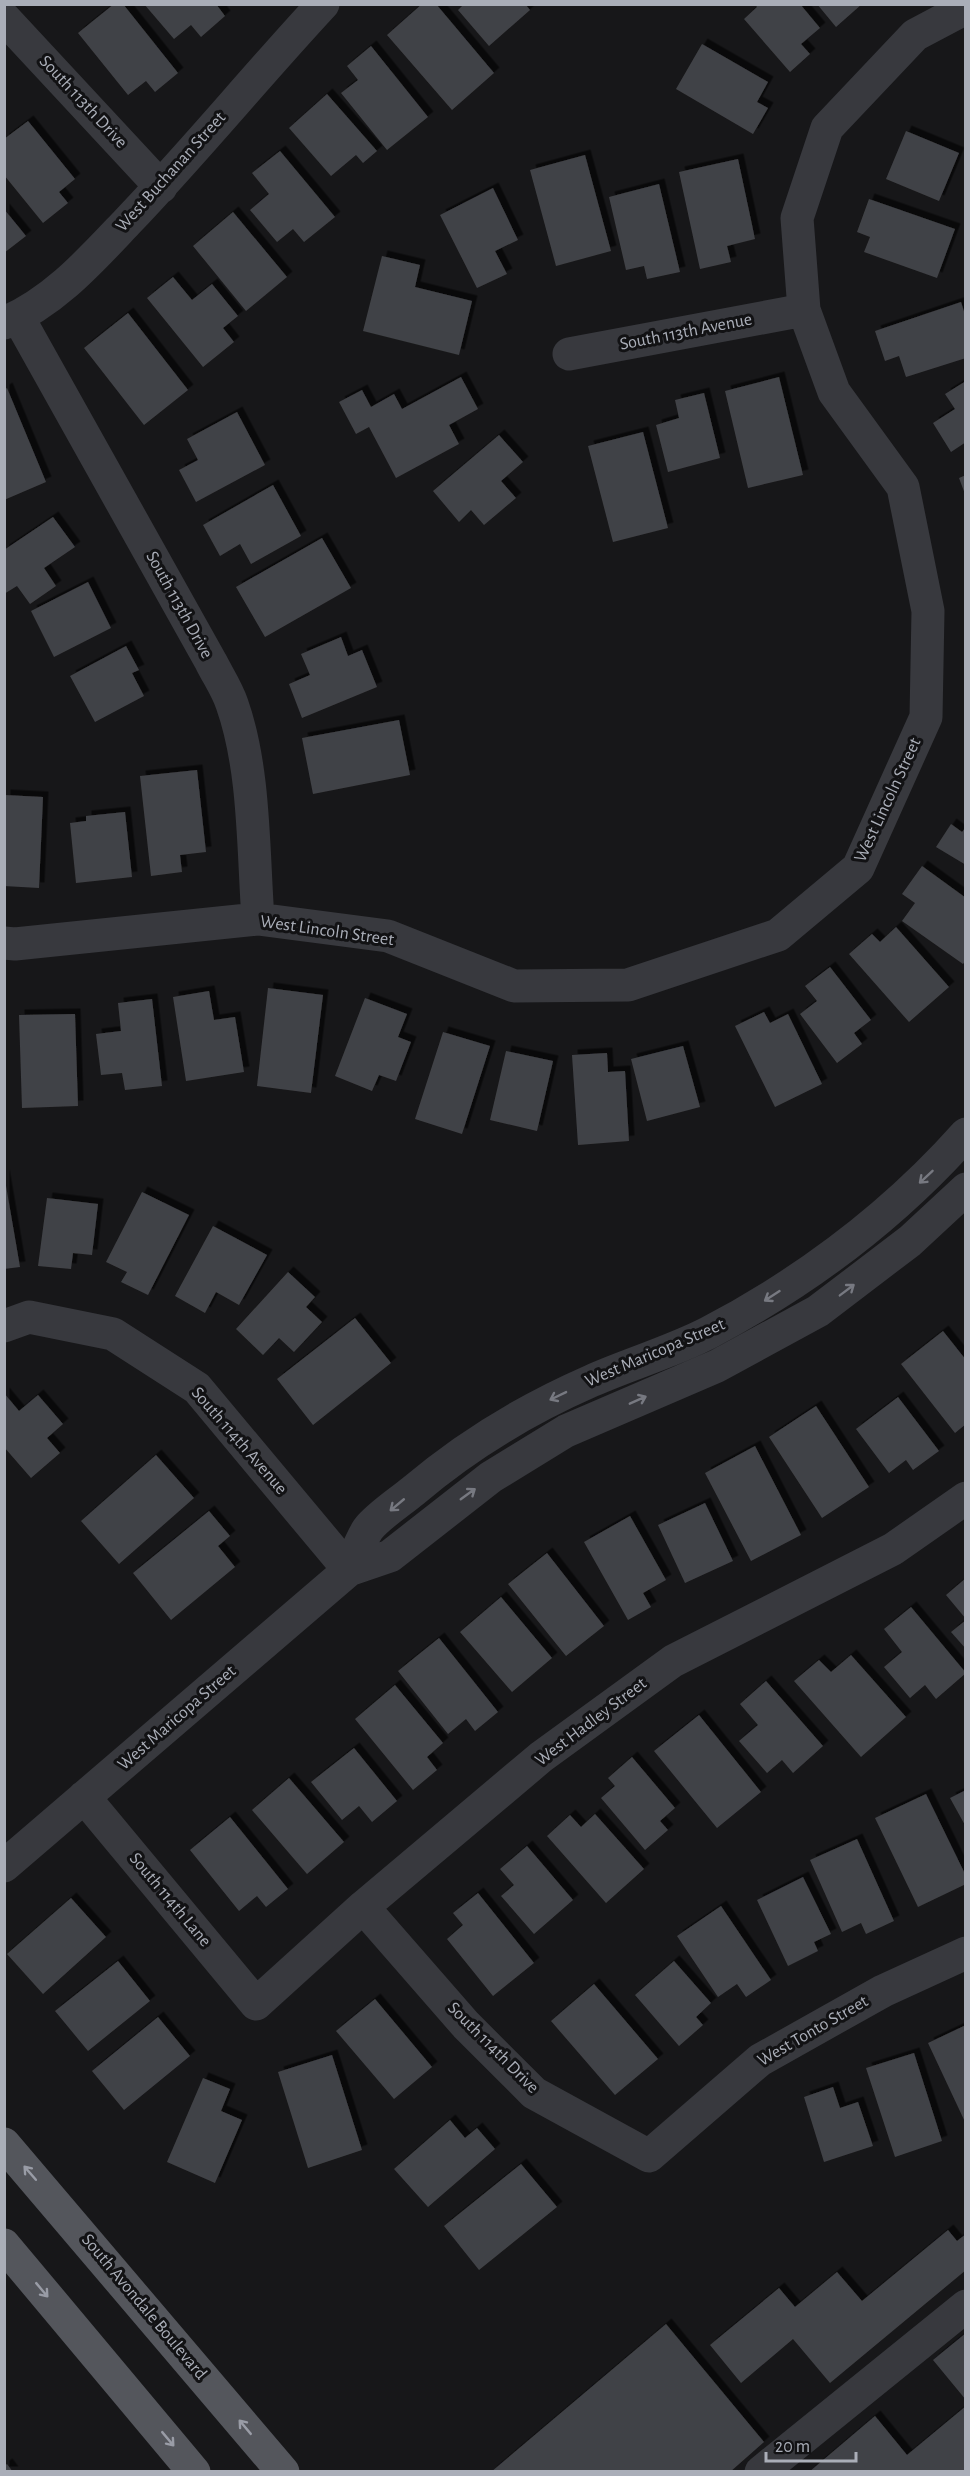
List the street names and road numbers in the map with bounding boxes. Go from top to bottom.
street label: South 113th Drive [36,52,130,152]
street label: West Buchanan Street [113,108,229,235]
street label: South 113th Avenue [618,310,754,354]
street label: South 113th Drive [142,548,216,662]
street label: West Lincoln Street [851,735,925,865]
street label: West Lincoln Street [259,913,395,949]
street label: West Maricopa Street [583,1315,728,1391]
street label: South 114th Avenue [188,1384,290,1498]
street label: West Maricopa Street [115,1662,240,1774]
street label: West Hadley Street [532,1674,650,1770]
street label: South 114th Lane [126,1850,214,1950]
street label: West Tonto Street [755,1992,872,2070]
street label: South 114th Drive [444,1999,542,2097]
street label: South Avondale Boulevard [78,2231,210,2383]

